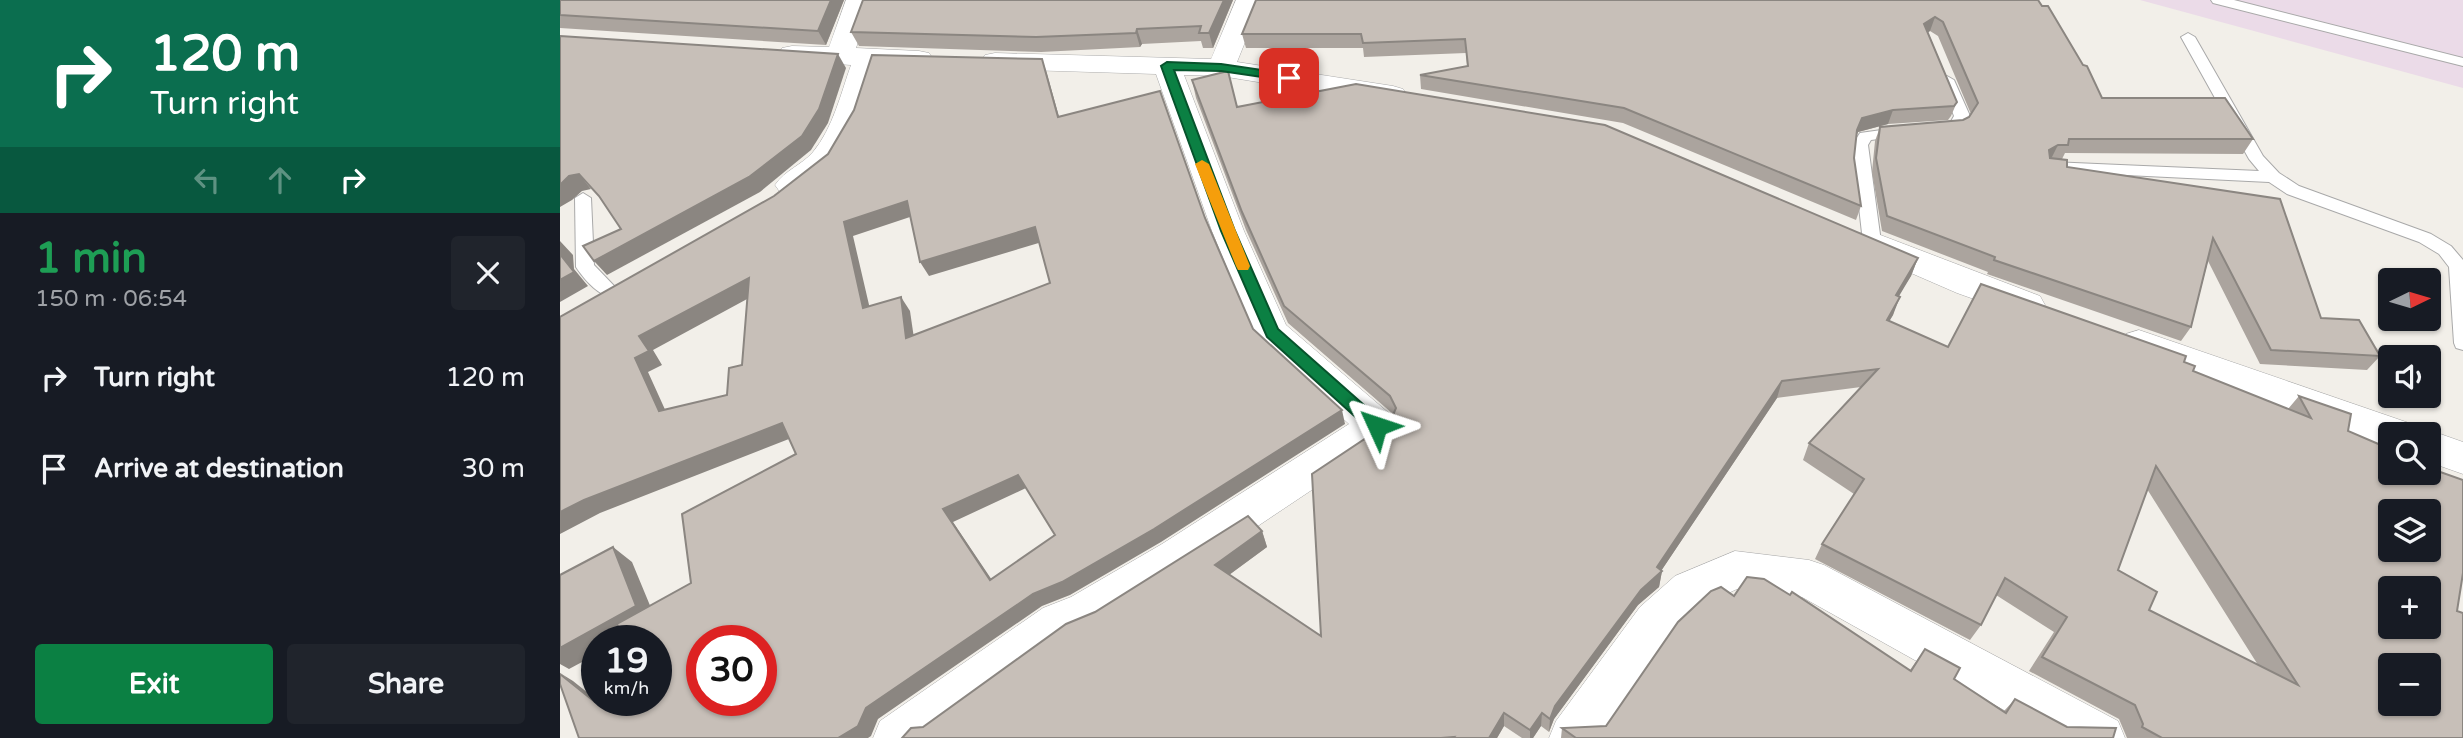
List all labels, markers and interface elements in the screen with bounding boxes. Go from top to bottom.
text: 120 m [150,25,300,84]
icon: right [35,28,126,119]
pin [1259,48,1319,108]
icon: arrive [1270,59,1308,97]
text: Turn right [150,85,299,123]
icon: left [188,161,226,199]
icon: ahead [261,161,299,199]
icon: right [334,161,372,199]
text: 1 min [35,233,147,284]
button: close [451,236,525,310]
north arrow [2378,268,2441,331]
map controls [2378,268,2441,716]
text: 150 m · 06:54 [35,285,187,313]
button: sound [2378,345,2441,408]
icon: right [35,359,73,397]
text: Turn right [94,362,215,393]
text: 120 m [445,362,525,393]
position arrow [1340,389,1414,463]
button: search [2378,422,2441,485]
icon: arrive [35,450,73,488]
text: Arrive at destination [94,453,344,484]
text: 30 m [462,453,525,484]
button: layers [2378,499,2441,562]
button: + [2378,576,2441,639]
speed limit sign: 30 [686,625,777,716]
text: 19 [605,640,648,682]
button: Exit [35,644,273,724]
button: Share [287,644,525,724]
button: − [2378,653,2441,716]
text: km/h [604,677,649,699]

